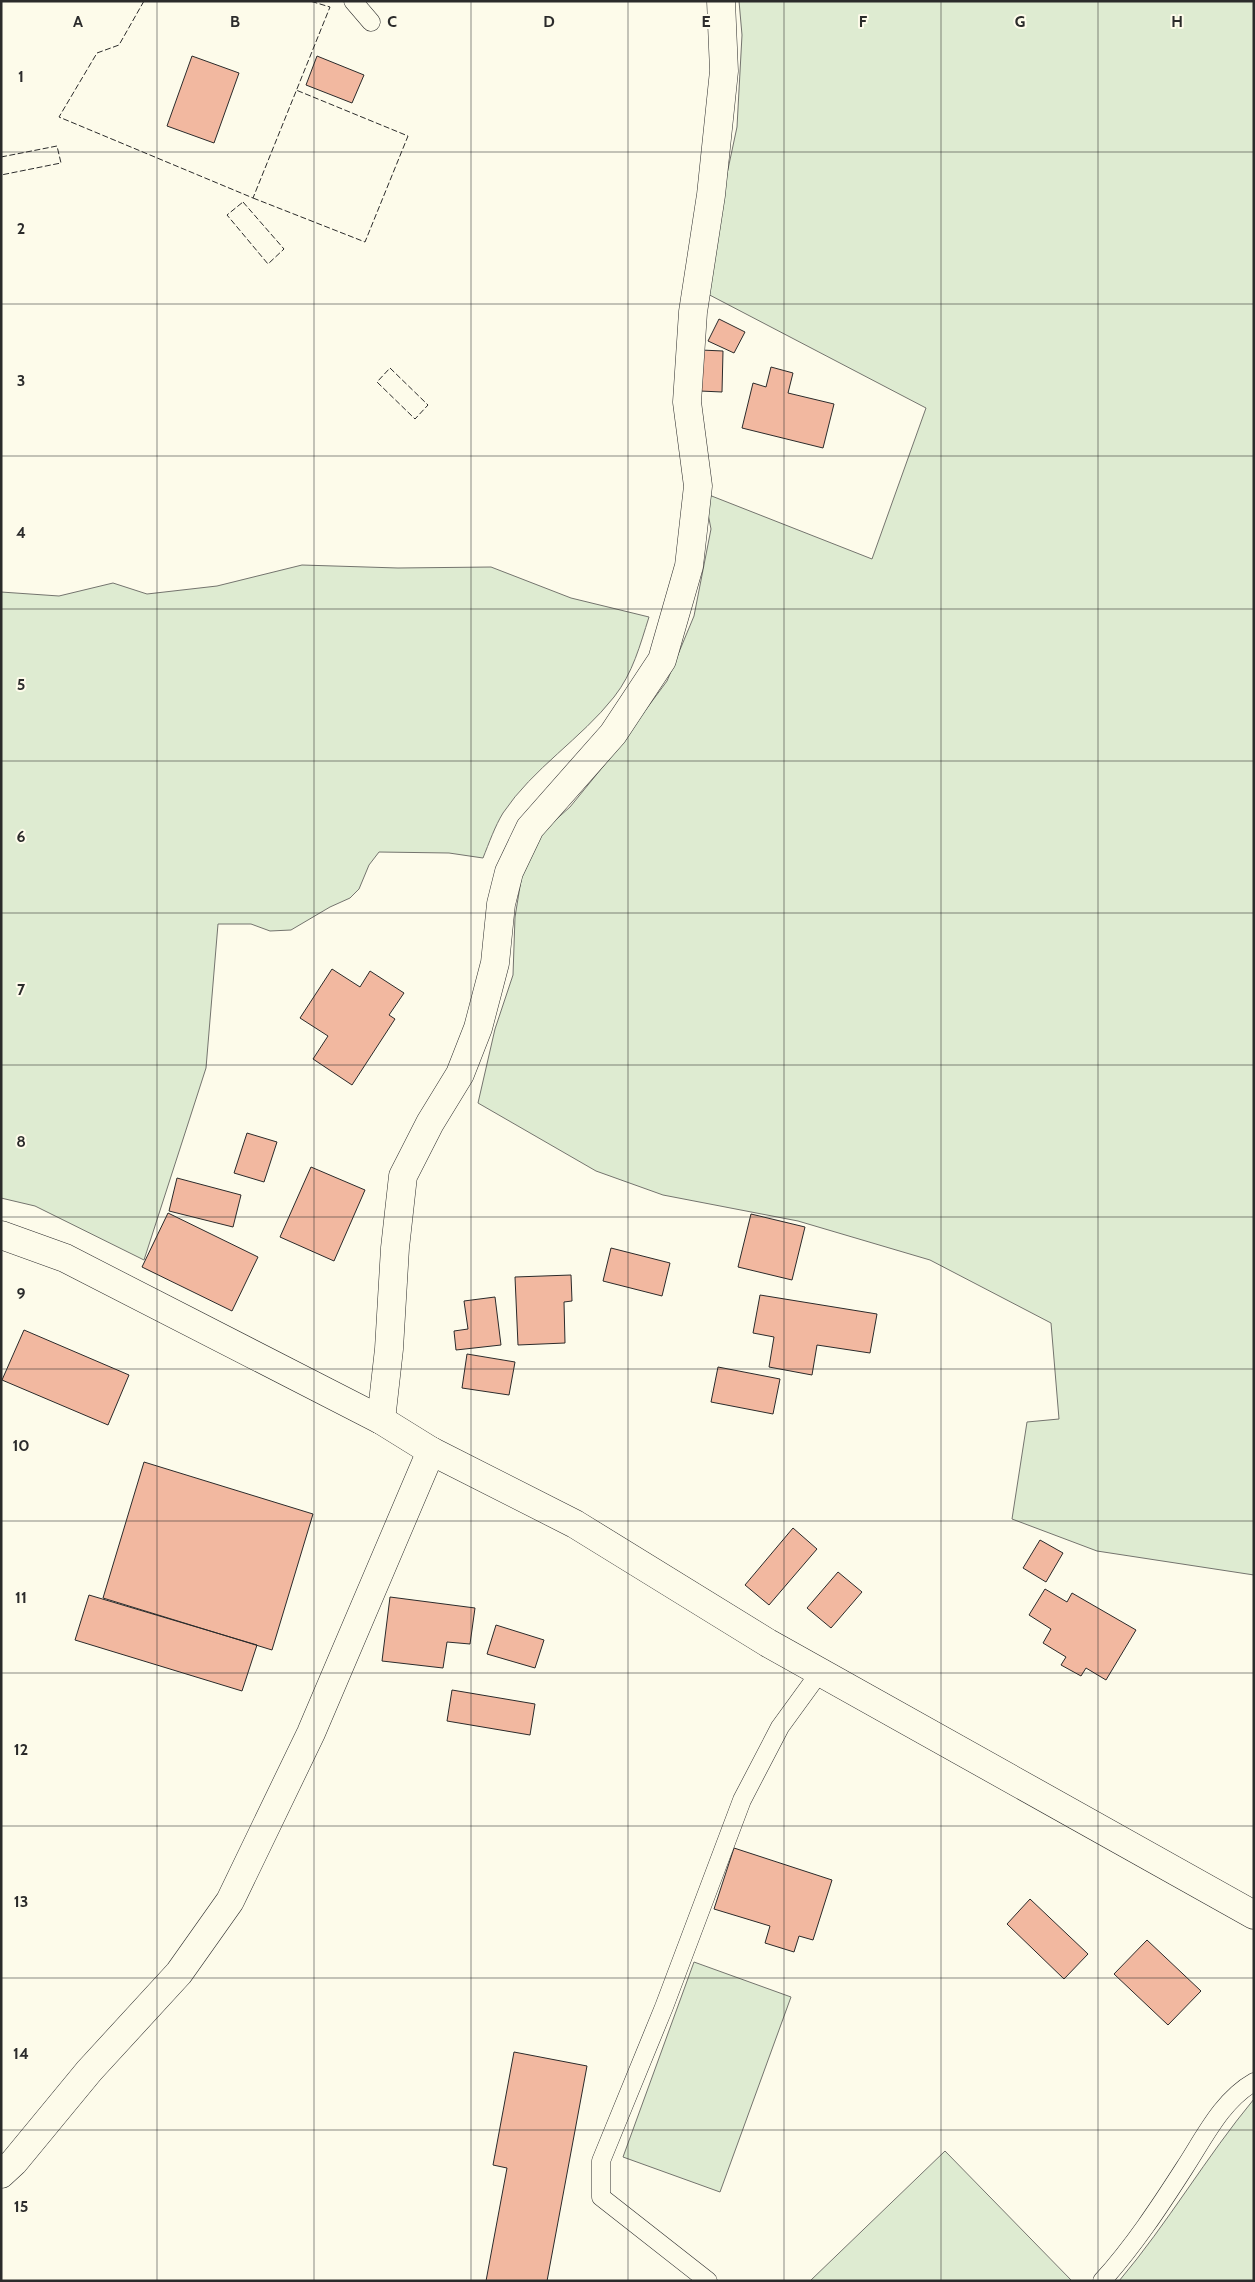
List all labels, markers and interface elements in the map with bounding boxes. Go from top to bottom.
text: A [73,12,83,31]
text: B [230,12,240,31]
text: C [387,12,397,31]
text: D [543,12,555,31]
text: E [701,12,711,31]
text: F [859,12,868,31]
text: G [1015,12,1025,31]
text: H [1171,12,1183,31]
text: 1 [18,67,24,86]
text: 2 [17,219,25,238]
text: 3 [17,371,25,390]
text: 4 [16,523,26,542]
text: 5 [17,675,25,694]
text: 6 [17,827,26,846]
text: 7 [17,980,26,999]
text: 8 [16,1132,26,1151]
text: 9 [17,1284,26,1303]
text: 10 [12,1436,30,1455]
text: 11 [15,1588,27,1607]
text: 12 [14,1740,28,1759]
text: 13 [14,1892,28,1911]
text: 14 [13,2044,29,2063]
text: 15 [14,2197,28,2216]

